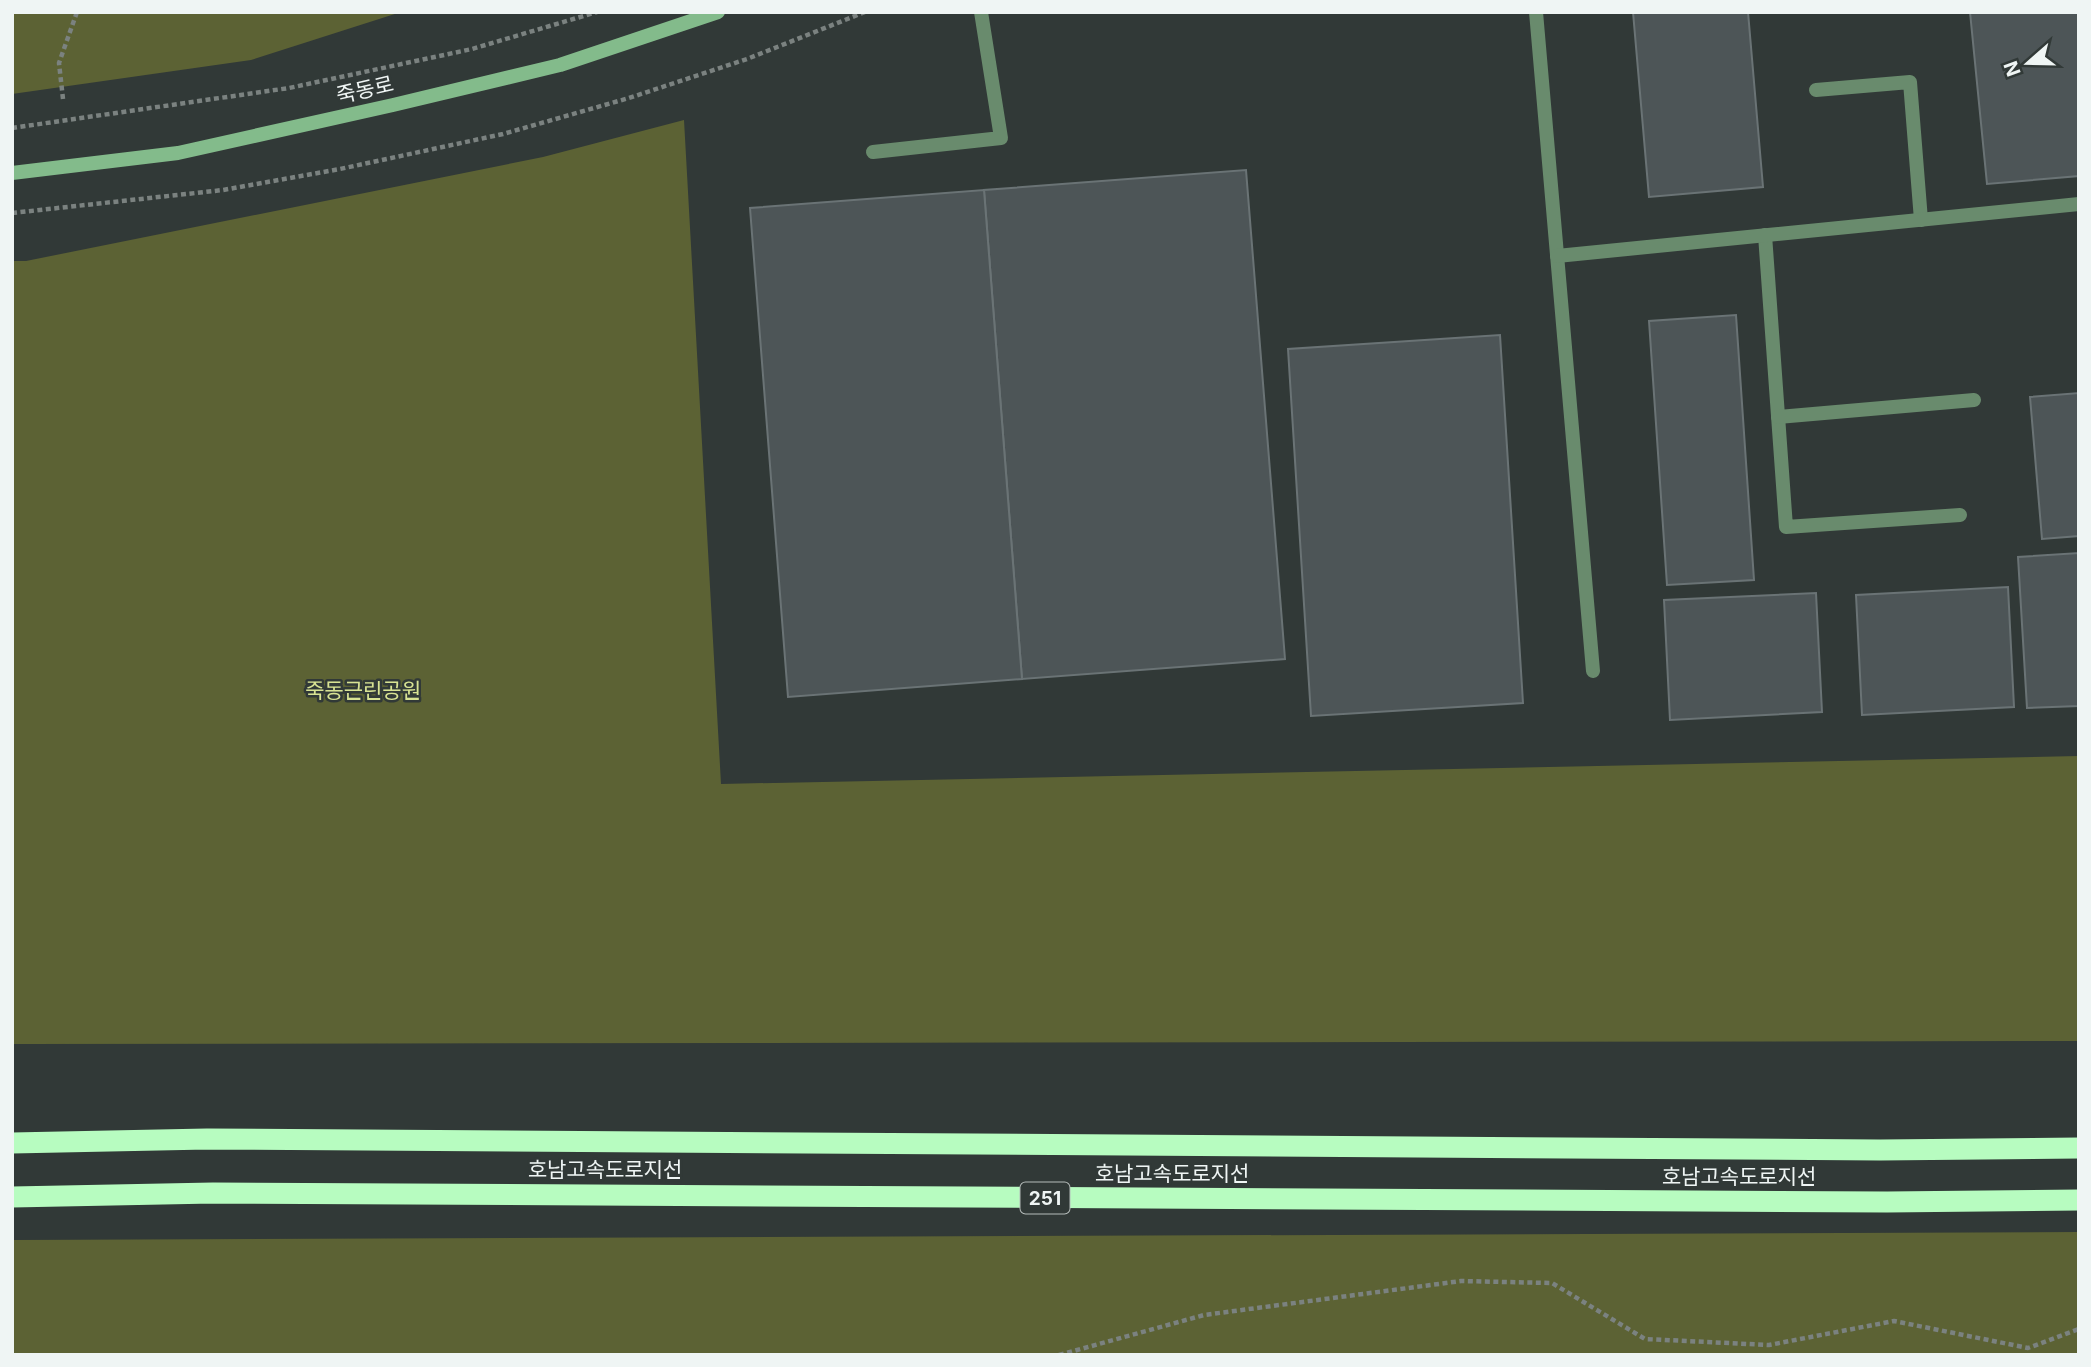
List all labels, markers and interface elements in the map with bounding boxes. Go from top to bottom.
north arrow [1993,28,2063,98]
text: N [1999,58,2026,79]
street label: 죽동로 [334,71,396,108]
park label: 죽동근린공원 [305,678,421,703]
street label: 호남고속도로지선 [528,1157,682,1182]
street label: 호남고속도로지선 [1095,1161,1249,1186]
street label: 호남고속도로지선 [1662,1164,1816,1189]
road number: 251 [1020,1182,1070,1214]

